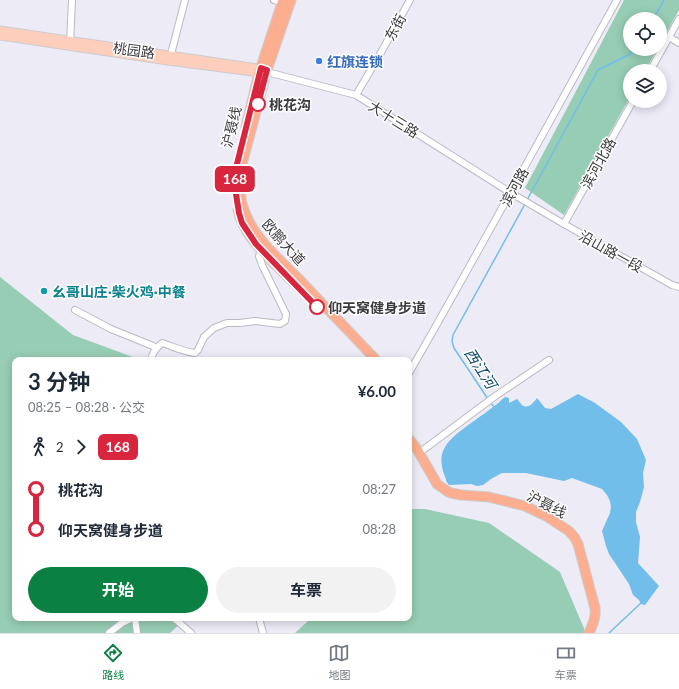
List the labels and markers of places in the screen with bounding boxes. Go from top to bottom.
place label: 红旗连锁 [327,53,383,70]
marker: 红旗连锁 [314,56,324,66]
marker: 桃花沟 [250,96,266,112]
place label: 桃花沟 [269,96,311,113]
place label: 幺哥山庄·柴火鸡·中餐 [52,283,186,300]
marker: 幺哥山庄·柴火鸡·中餐 [39,286,49,296]
marker: 仰天窝健身步道 [309,299,325,315]
place label: 仰天窝健身步道 [328,299,426,316]

